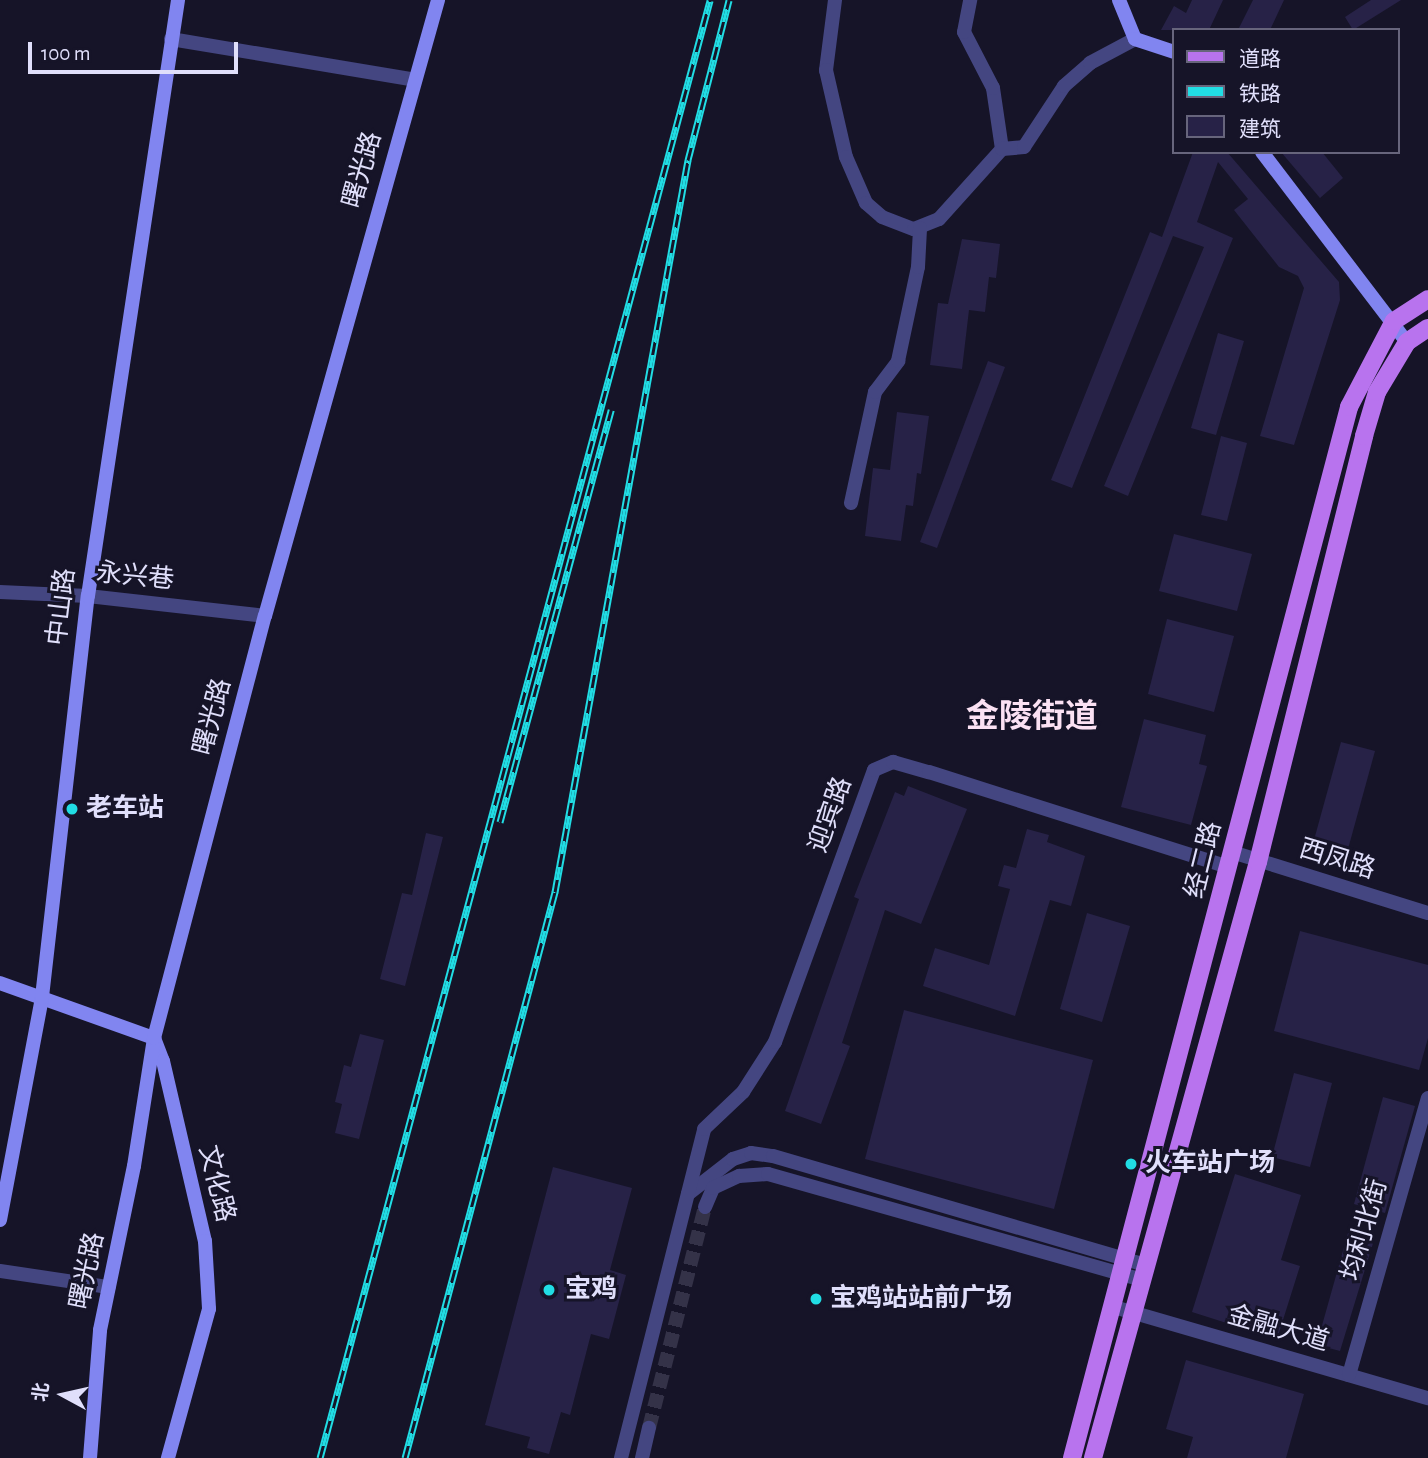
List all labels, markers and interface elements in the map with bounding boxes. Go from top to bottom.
scale bar [32,28,242,72]
legend [1172,28,1400,154]
text: 100 m [41,43,91,64]
text: 道路 [1239,49,1281,70]
text: 铁路 [1239,84,1281,105]
text: 建筑 [1239,119,1281,140]
street label: 曙光路 [337,128,389,212]
street label: 永兴巷 [95,557,175,597]
street label: 中山路 [42,566,82,648]
street label: 曙光路 [188,675,238,759]
district label: 金陵街道 [966,698,1098,738]
street label: 迎宾路 [803,773,859,857]
place label: 老车站 [86,793,164,825]
marker: 老车站 [64,801,80,817]
street label: 经二路 [1179,818,1229,902]
street label: 西凤路 [1295,834,1379,886]
street label: 文化路 [191,1142,241,1226]
place label: 火车站广场 [1145,1148,1275,1180]
marker: 火车站广场 [1123,1156,1139,1172]
street label: 均利北街 [1336,1176,1394,1284]
street label: 曙光路 [65,1230,111,1312]
place label: 宝鸡 [565,1274,617,1306]
marker: 宝鸡 [539,1280,559,1300]
place label: 宝鸡站站前广场 [830,1283,1012,1315]
marker: 宝鸡站站前广场 [808,1291,824,1307]
street label: 金融大道 [1224,1300,1332,1358]
north arrow [28,1360,98,1430]
text: 北 [31,1381,52,1403]

